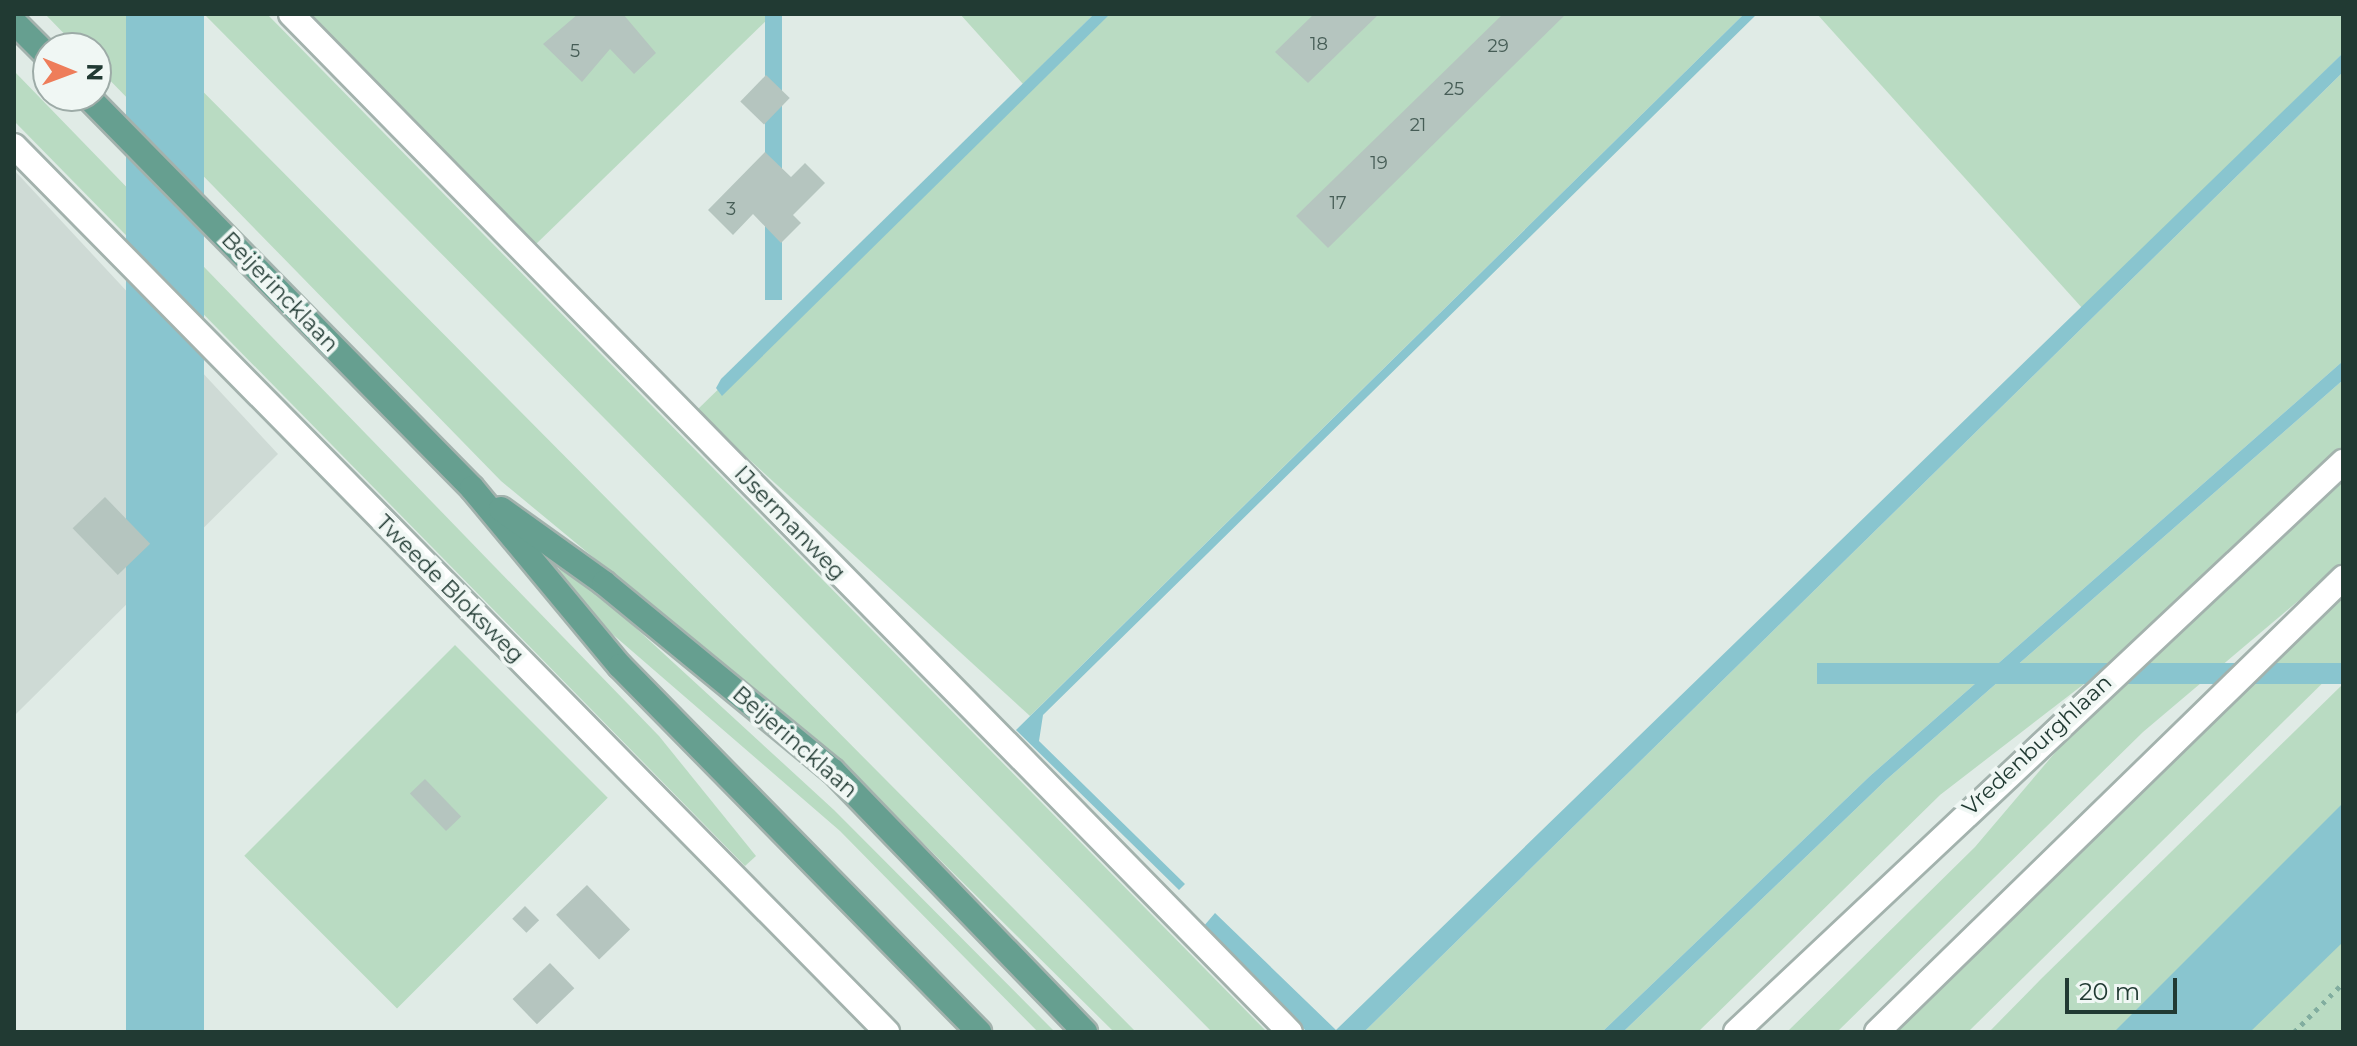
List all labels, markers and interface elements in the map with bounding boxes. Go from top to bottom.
north arrow [32,32,112,112]
house number: 18 [1310,33,1328,55]
house number: 29 [1487,35,1509,57]
house number: 5 [570,40,580,62]
text: N [81,63,108,82]
house number: 25 [1444,78,1464,100]
house number: 21 [1410,114,1426,136]
house number: 19 [1370,152,1388,174]
house number: 17 [1329,192,1347,214]
house number: 3 [726,198,736,220]
street label: Beijerincklaan [216,226,344,358]
street label: IJsermanweg [729,460,851,586]
street label: Tweede Bloksweg [371,510,529,668]
street label: Vredenburghlaan [1957,669,2117,821]
street label: Beijerincklaan [727,681,863,803]
scale bar [2069,962,2181,1012]
text: 20 m [2079,977,2140,1006]

